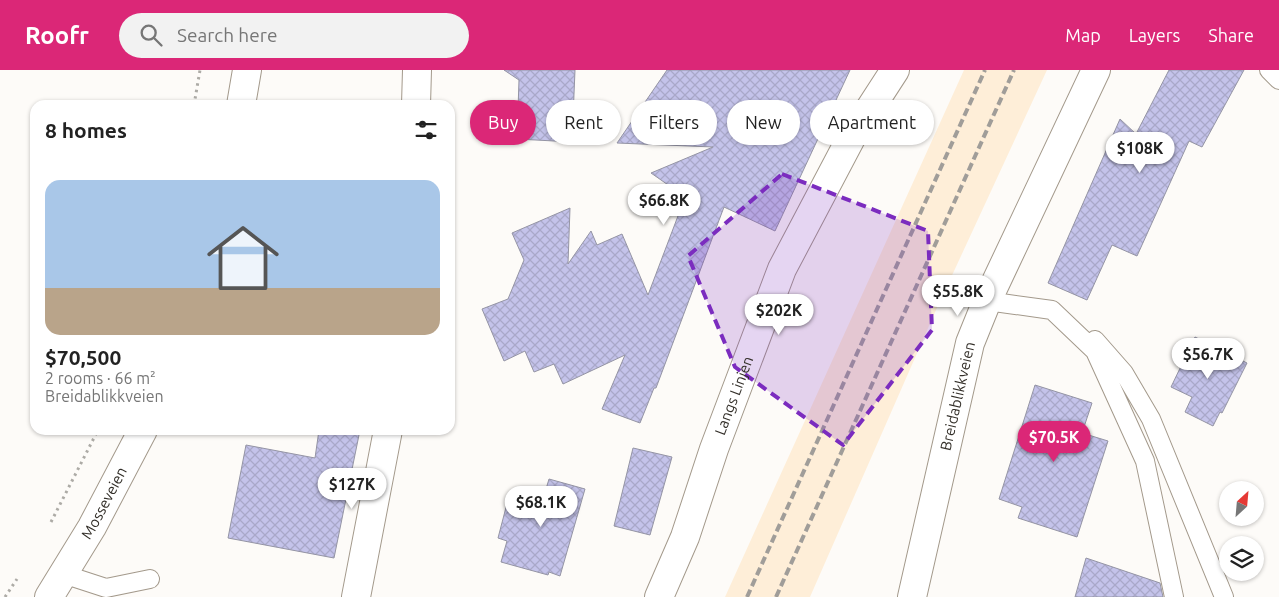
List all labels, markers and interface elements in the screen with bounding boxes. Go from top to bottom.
search box [119,13,469,58]
icon: search [137,21,165,49]
text: Roofr [25,22,89,49]
text: Search here [177,24,277,46]
text: Map [1065,25,1101,45]
text: Layers [1129,25,1180,45]
text: Share [1208,25,1254,45]
chip: Buy [470,100,536,145]
chip: Rent [546,100,621,145]
chip: Filters [631,100,717,145]
chip: New [727,100,800,145]
chip: Apartment [810,100,934,145]
icon: filters [412,116,440,144]
text: 8 homes [45,118,127,142]
pin: $108K [1105,132,1175,174]
text: $108K [1117,139,1163,157]
pin: $66.8K [623,184,705,226]
text: $66.8K [639,191,689,209]
icon: home [198,213,288,303]
pin: $55.8K [917,274,999,317]
text: $55.8K [933,282,983,300]
pin: $202K [744,294,814,336]
text: $202K [756,301,802,319]
pin: $56.7K [1167,338,1249,380]
street label: Breidablikkveien [937,340,978,452]
text: $70,500 [45,345,121,369]
text: $56.7K [1183,345,1233,363]
street label: Langs Linjen [711,354,756,437]
text: 2 rooms · 66 m² [45,369,156,387]
text: Breidablikkveien [45,387,164,405]
pin: $70.5K [1013,420,1095,463]
text: $70.5K [1029,428,1079,446]
street label: Mosseveien [78,464,130,542]
pin: $127K [317,468,387,510]
text: $127K [329,475,375,493]
north arrow [1219,481,1264,526]
map controls [1219,481,1264,581]
pin: $68.1K [500,486,582,528]
text: $68.1K [516,493,566,511]
button: layers [1219,536,1264,581]

